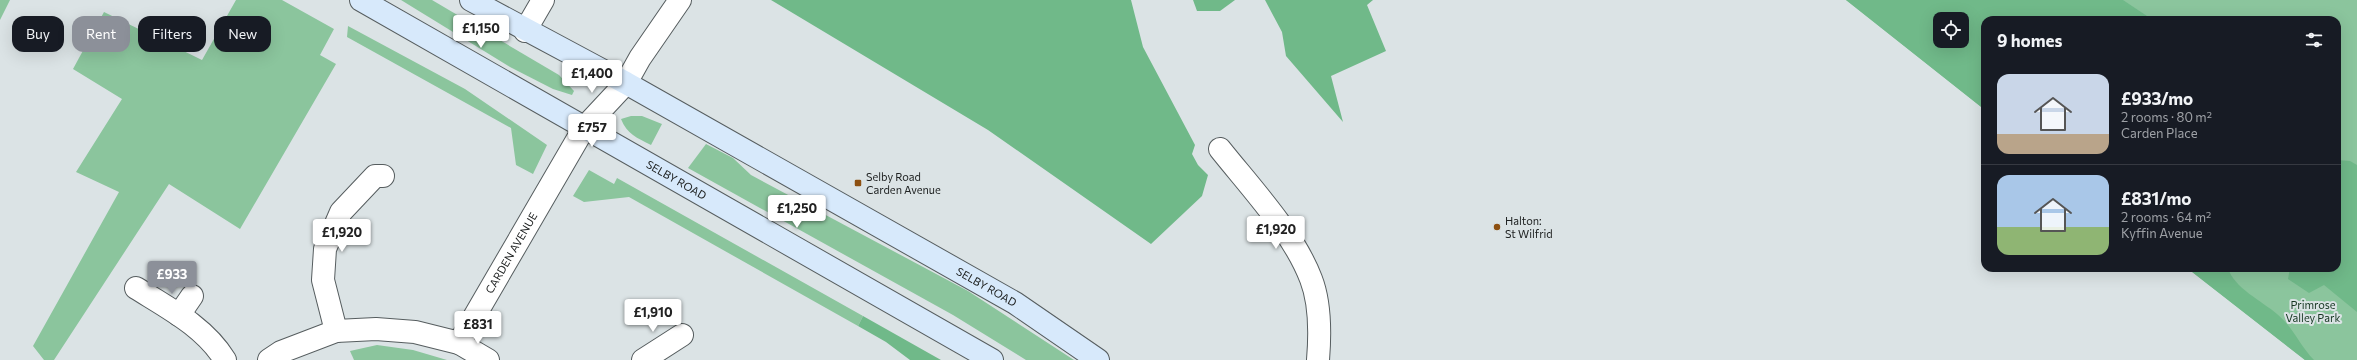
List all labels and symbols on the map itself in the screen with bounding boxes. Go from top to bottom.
pin: £1,150 [448,15,514,49]
pin: £1,400 [559,60,625,94]
pin: £757 [568,114,616,148]
street label: SELBY ROAD [644,157,709,202]
place label: Selby Road Carden Avenue [866,170,941,196]
marker: Selby Road Carden Avenue [853,178,863,188]
pin: £1,250 [764,195,830,229]
street label: CARDEN AVENUE [482,210,540,295]
place label: Halton: St Wilfrid [1505,214,1553,240]
pin: £1,920 [1243,216,1309,250]
pin: £1,920 [309,219,375,253]
marker: Halton: St Wilfrid [1492,222,1502,232]
pin: £933 [148,261,196,295]
street label: SELBY ROAD [954,264,1019,309]
park label: Primrose Valley Park [2286,298,2340,324]
pin: £1,910 [620,299,686,333]
pin: £831 [454,311,502,345]

